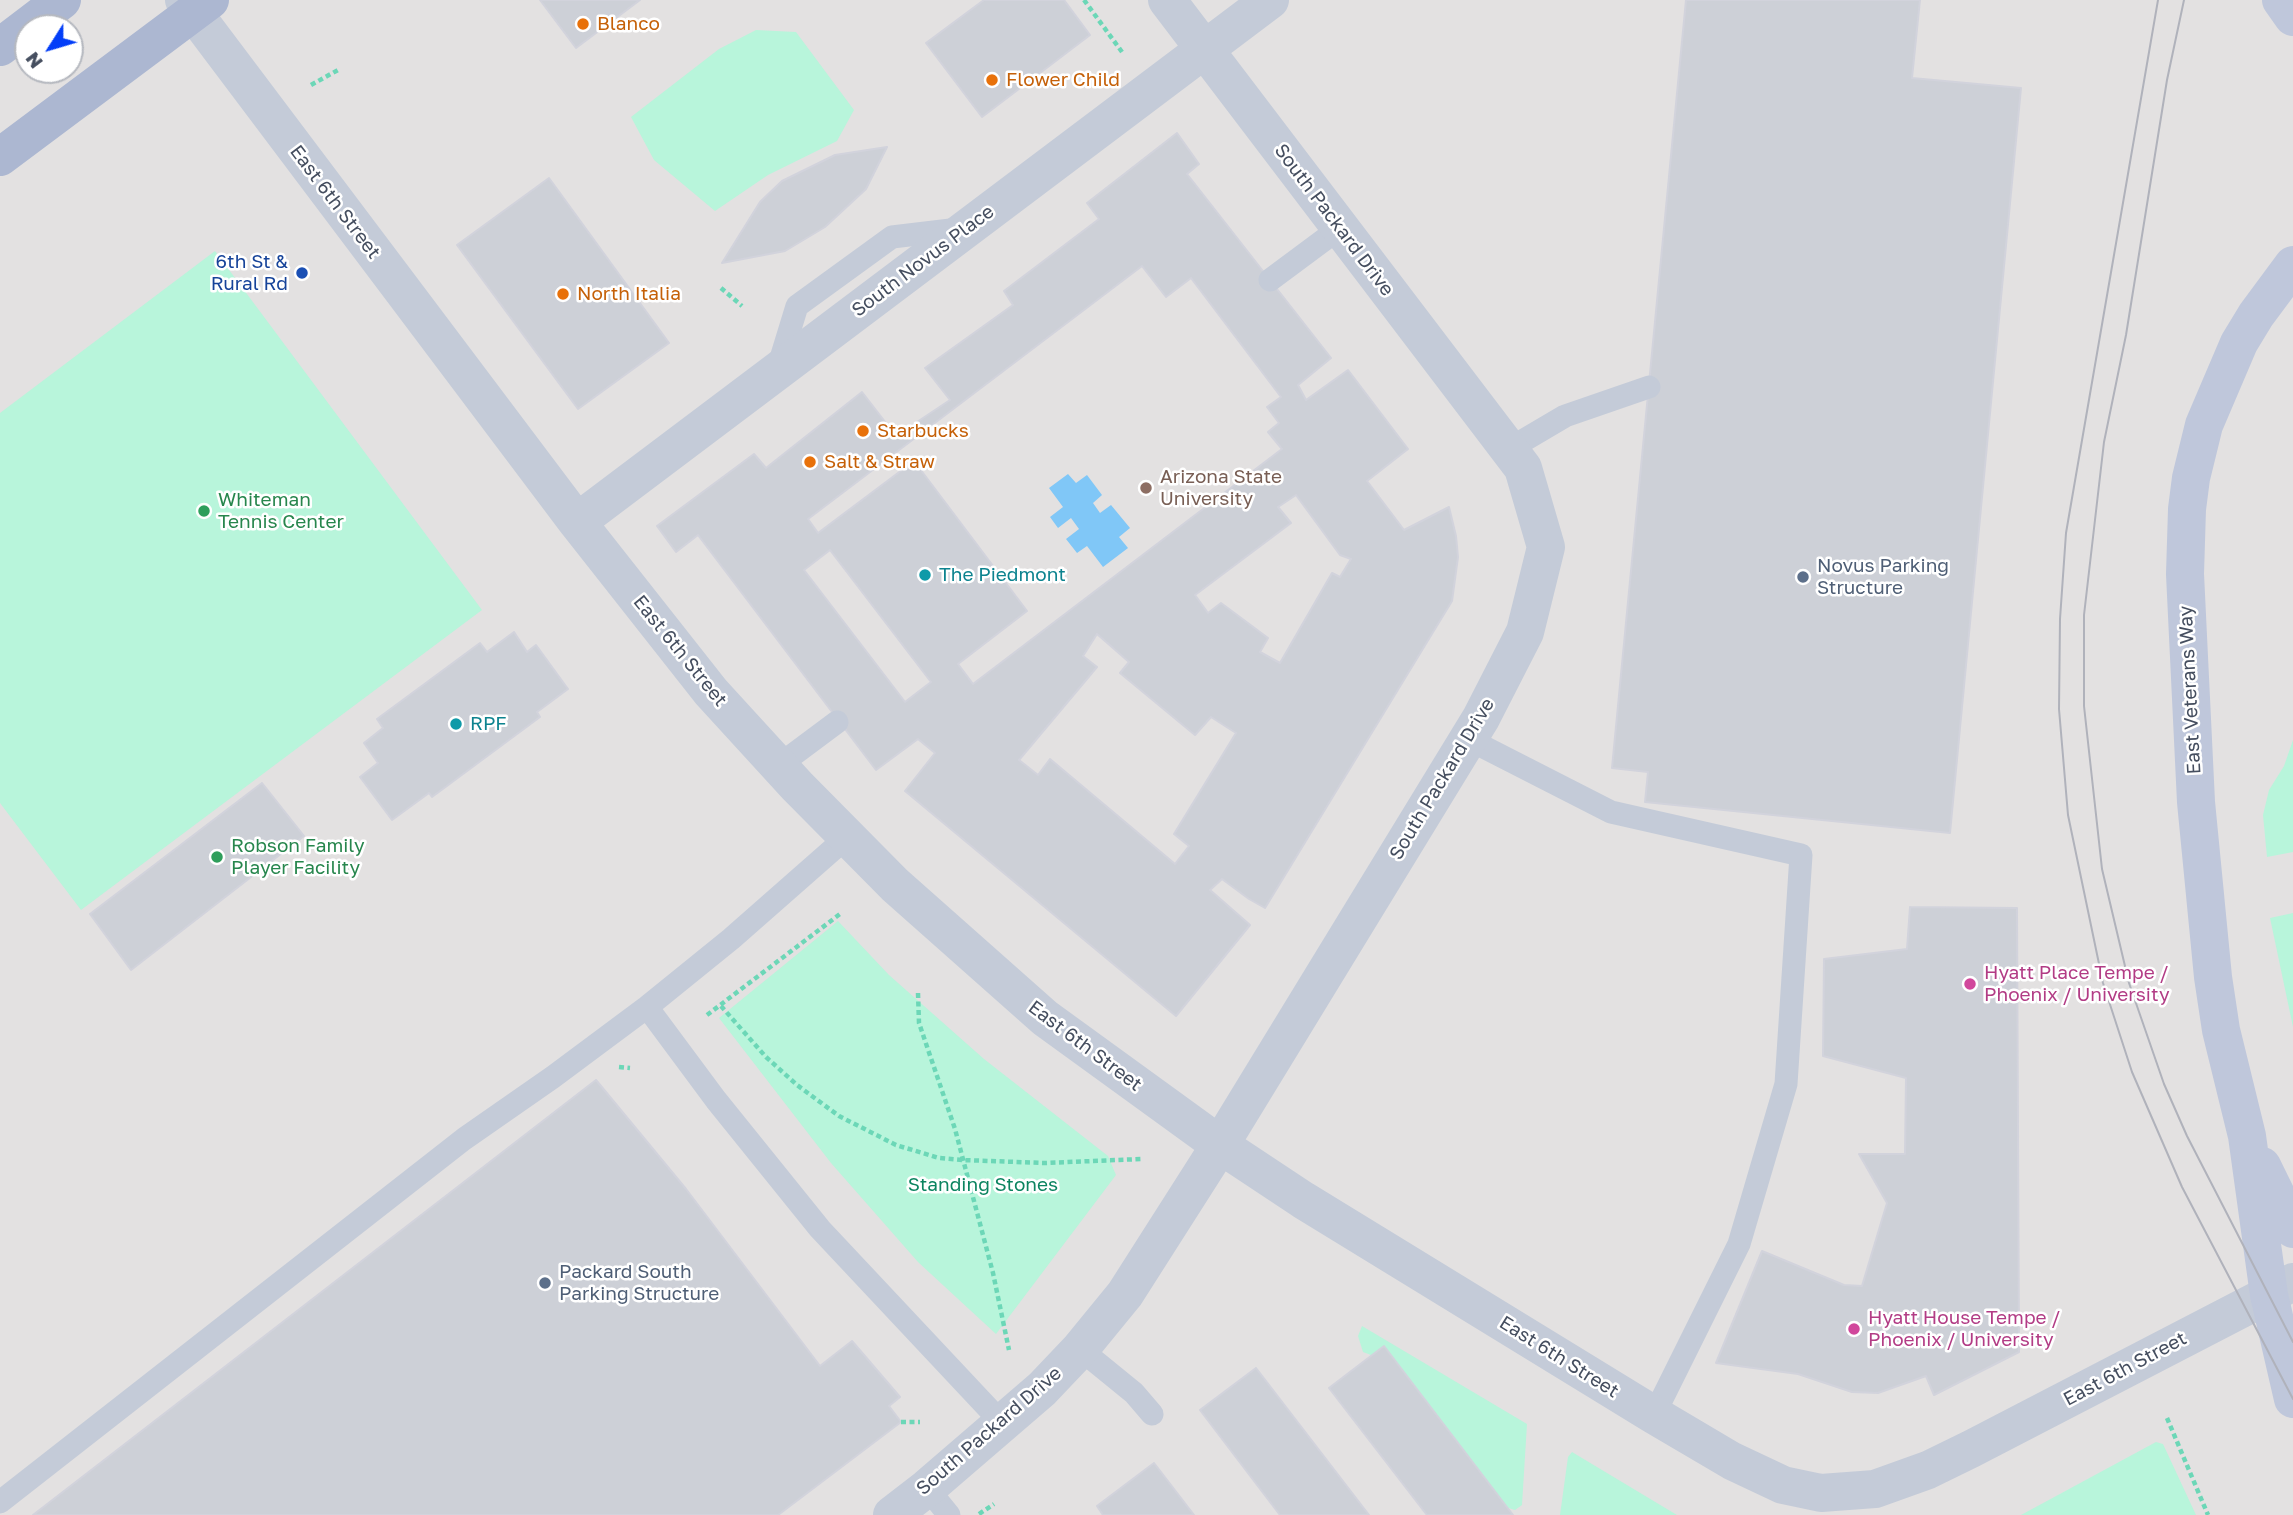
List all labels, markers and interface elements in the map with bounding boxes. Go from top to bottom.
place label: Blanco [597,13,660,35]
north arrow [14,14,84,84]
marker: Blanco [575,16,591,32]
text: N [20,48,47,73]
place label: Flower Child [1006,69,1120,91]
marker: Flower Child [984,72,1000,88]
street label: South Packard Drive [1269,139,1399,301]
street label: East 6th Street [285,141,385,263]
street label: South Novus Place [847,200,999,322]
place label: 6th St & Rural Rd [211,251,288,295]
marker: 6th St & Rural Rd [294,265,310,281]
place label: North Italia [577,283,681,305]
marker: North Italia [555,286,571,302]
place label: Starbucks [877,420,969,442]
marker: Starbucks [855,423,871,439]
place label: Salt & Straw [824,451,935,473]
marker: Salt & Straw [802,454,818,470]
place label: Arizona State University [1160,466,1282,510]
marker: Arizona State University [1138,480,1154,496]
place label: Whiteman Tennis Center [218,489,344,533]
marker: Whiteman Tennis Center [196,503,212,519]
place label: Novus Parking Structure [1817,555,1949,599]
place label: The Piedmont [939,564,1066,586]
marker: The Piedmont [917,567,933,583]
marker: Novus Parking Structure [1795,569,1811,585]
street label: East 6th Street [628,591,732,711]
street label: East Veterans Way [2174,605,2206,775]
street label: South Packard Drive [1385,694,1499,864]
place label: RPF [470,713,507,735]
marker: RPF [448,716,464,732]
place label: Robson Family Player Facility [231,835,365,879]
marker: Robson Family Player Facility [209,849,225,865]
place label: Hyatt Place Tempe / Phoenix / University [1984,962,2170,1006]
marker: Hyatt Place Tempe / Phoenix / University [1962,976,1978,992]
street label: East 6th Street [1024,996,1146,1096]
park label: Standing Stones [908,1174,1058,1196]
place label: Packard South Parking Structure [559,1261,719,1305]
marker: Packard South Parking Structure [537,1275,553,1291]
place label: Hyatt House Tempe / Phoenix / University [1868,1307,2060,1351]
street label: East 6th Street [1495,1311,1623,1403]
marker: Hyatt House Tempe / Phoenix / University [1846,1321,1862,1337]
street label: East 6th Street [2059,1327,2191,1411]
street label: South Packard Drive [912,1362,1066,1500]

